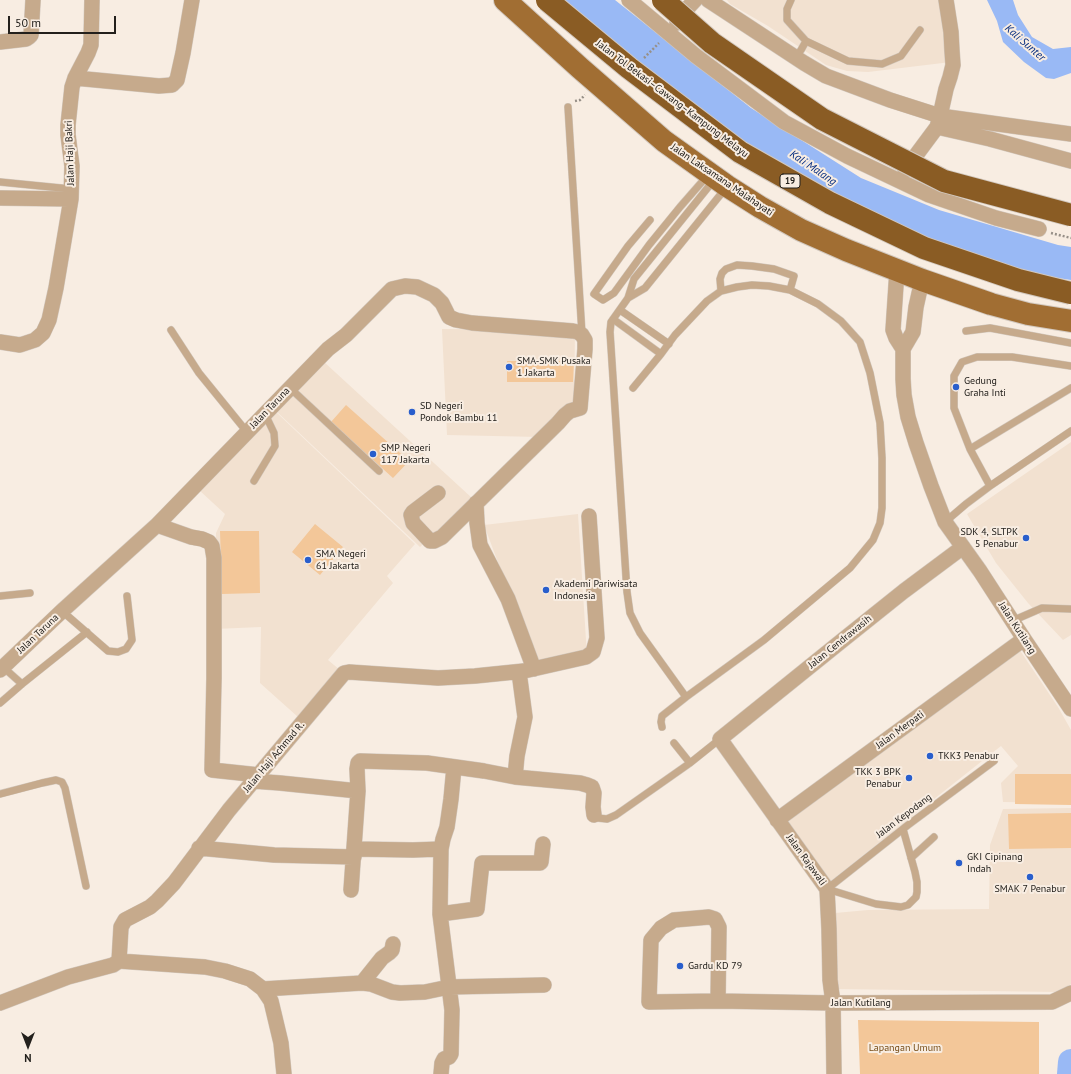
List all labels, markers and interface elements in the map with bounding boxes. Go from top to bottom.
scale bar [10,8,118,34]
text: 50 m [15,15,41,30]
water label: Kali Sunter [1002,22,1048,64]
street label: Jalan Tol Bekasi–Cawang–Kampung Melayu [593,38,751,160]
street label: Jalan Haji Bakri [63,120,77,186]
street label: Jalan Laksamana Malahayati [669,141,775,219]
water label: Kali Malang [787,148,839,188]
road number: 19 [780,174,800,188]
place label: SMA-SMK Pusaka 1 Jakarta [517,355,591,378]
marker: SMA-SMK Pusaka 1 Jakarta [504,362,514,372]
place label: Gedung Graha Inti [964,375,1006,398]
marker: Gedung Graha Inti [951,382,961,392]
street label: Jalan Taruna [247,385,293,431]
place label: SD Negeri Pondok Bambu 11 [420,400,498,424]
marker: SD Negeri Pondok Bambu 11 [407,407,417,417]
place label: SMP Negeri 117 Jakarta [381,442,431,466]
marker: SMP Negeri 117 Jakarta [368,449,378,459]
place label: SDK 4, SLTPK 5 Penabur [961,526,1018,550]
marker: SDK 4, SLTPK 5 Penabur [1021,533,1031,543]
place label: SMA Negeri 61 Jakarta [316,548,366,572]
marker: SMA Negeri 61 Jakarta [303,555,313,565]
place label: Akademi Pariwisata Indonesia [554,578,637,602]
marker: Akademi Pariwisata Indonesia [541,585,551,595]
street label: Jalan Kutilang [996,600,1038,656]
street label: Jalan Taruna [15,612,61,656]
street label: Jalan Cendrawasih [806,613,874,671]
street label: Jalan Merpati [874,708,926,752]
street label: Jalan Haji Achmad R. [241,719,307,795]
place label: TKK3 Penabur [938,750,999,762]
marker: TKK3 Penabur [925,751,935,761]
place label: TKK 3 BPK Penabur [855,766,901,790]
marker: TKK 3 BPK Penabur [904,773,914,783]
street label: Jalan Kepodang [874,791,934,841]
street label: Jalan Rajawali [783,832,829,888]
place label: GKI Cipinang Indah [967,851,1023,874]
marker: GKI Cipinang Indah [954,858,964,868]
marker: SMAK 7 Penabur [1025,872,1035,882]
place label: SMAK 7 Penabur [995,883,1065,895]
place label: Gardu KD 79 [688,960,742,972]
marker: Gardu KD 79 [675,961,685,971]
street label: Jalan Kutilang [831,997,891,1009]
north arrow [8,1026,48,1066]
park label: Lapangan Umum [869,1042,941,1054]
text: N [24,1051,32,1065]

